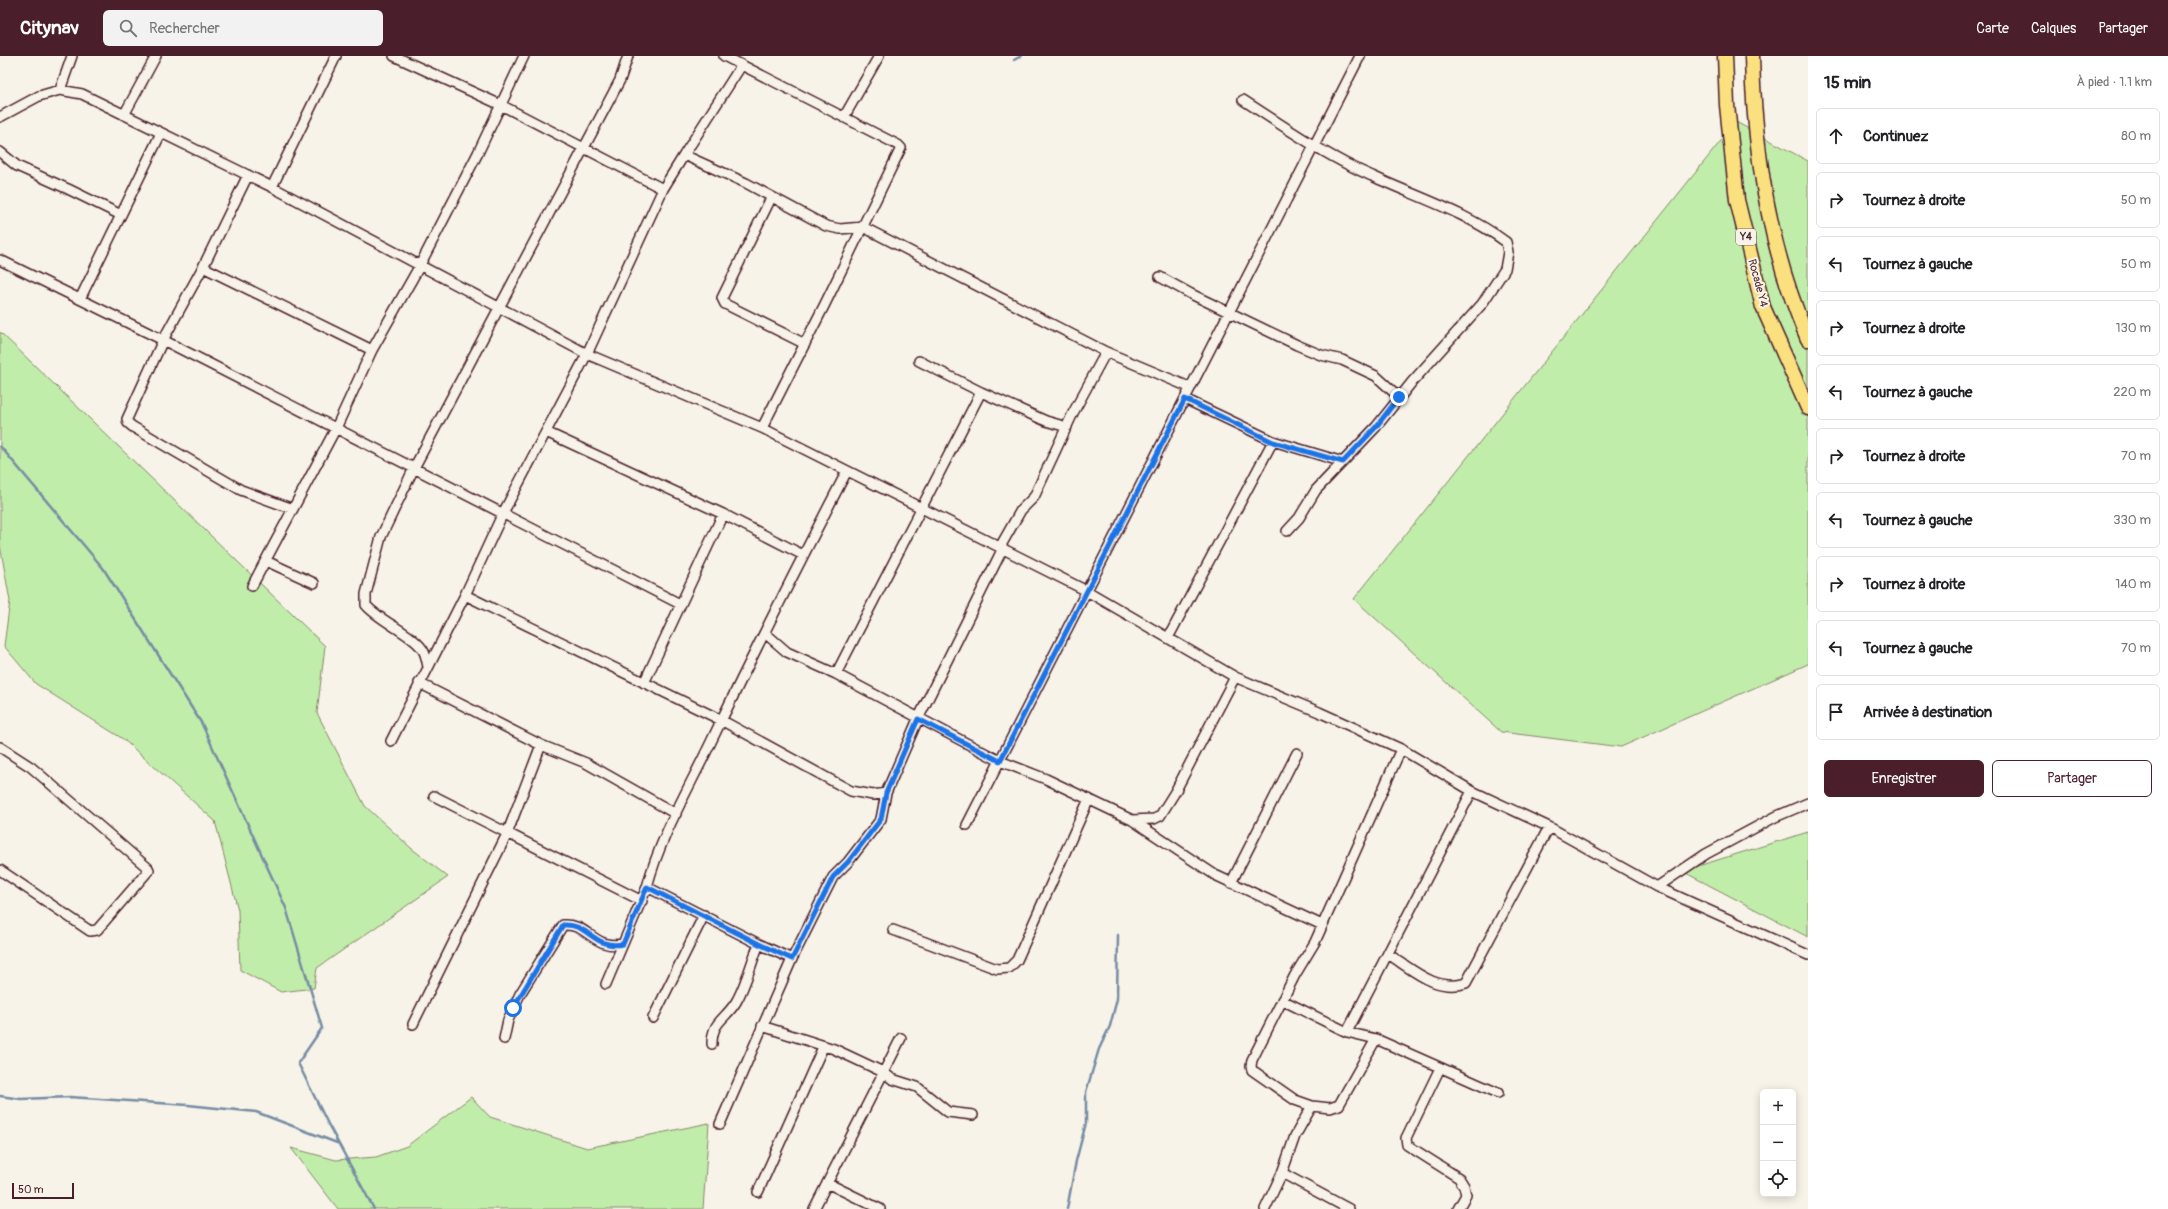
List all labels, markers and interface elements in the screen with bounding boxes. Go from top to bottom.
search box [103,10,383,46]
text: Citynav [20,16,79,40]
icon: search [117,17,139,39]
text: Rechercher [149,19,220,38]
text: Carte [1976,20,2009,37]
text: Calques [2031,20,2076,37]
text: Partager [2098,20,2148,37]
text: 15 min [1824,72,1871,93]
text: À pied · 1.1 km [2077,74,2152,90]
icon: ahead [1825,125,1847,147]
text: Continuez [1863,127,1928,146]
text: 80 m [2121,128,2151,144]
icon: right [1825,189,1847,211]
text: Tournez à droite [1863,191,1965,210]
text: 50 m [2121,192,2151,208]
road number: Y4 [1736,229,1756,245]
icon: left [1825,253,1847,275]
text: Tournez à gauche [1863,255,1973,274]
text: 50 m [2121,256,2151,272]
street label: Rocade Y4 [1745,258,1771,309]
icon: right [1825,317,1847,339]
text: Tournez à droite [1863,319,1965,338]
text: 130 m [2115,320,2151,336]
icon: left [1825,381,1847,403]
text: Tournez à gauche [1863,383,1973,402]
text: 220 m [2113,384,2151,400]
route end [1390,388,1408,406]
icon: right [1825,445,1847,467]
text: Tournez à droite [1863,447,1965,466]
text: 70 m [2121,448,2151,464]
icon: left [1825,509,1847,531]
text: Tournez à gauche [1863,511,1973,530]
text: 330 m [2113,512,2151,528]
icon: right [1825,573,1847,595]
text: Tournez à droite [1863,575,1965,594]
text: 140 m [2115,576,2151,592]
icon: left [1825,637,1847,659]
text: Tournez à gauche [1863,639,1973,658]
text: 70 m [2121,640,2151,656]
icon: arrive [1825,701,1847,723]
text: Arrivée à destination [1863,703,1992,722]
button: Enregistrer [1824,760,1984,797]
button: Partager [1992,760,2152,797]
route start [504,999,522,1017]
map controls [1760,1089,1796,1197]
button: + [1760,1089,1796,1125]
button: − [1760,1125,1796,1161]
button: locate [1760,1161,1796,1197]
scale bar [12,1181,74,1200]
text: 50 m [18,1183,44,1196]

